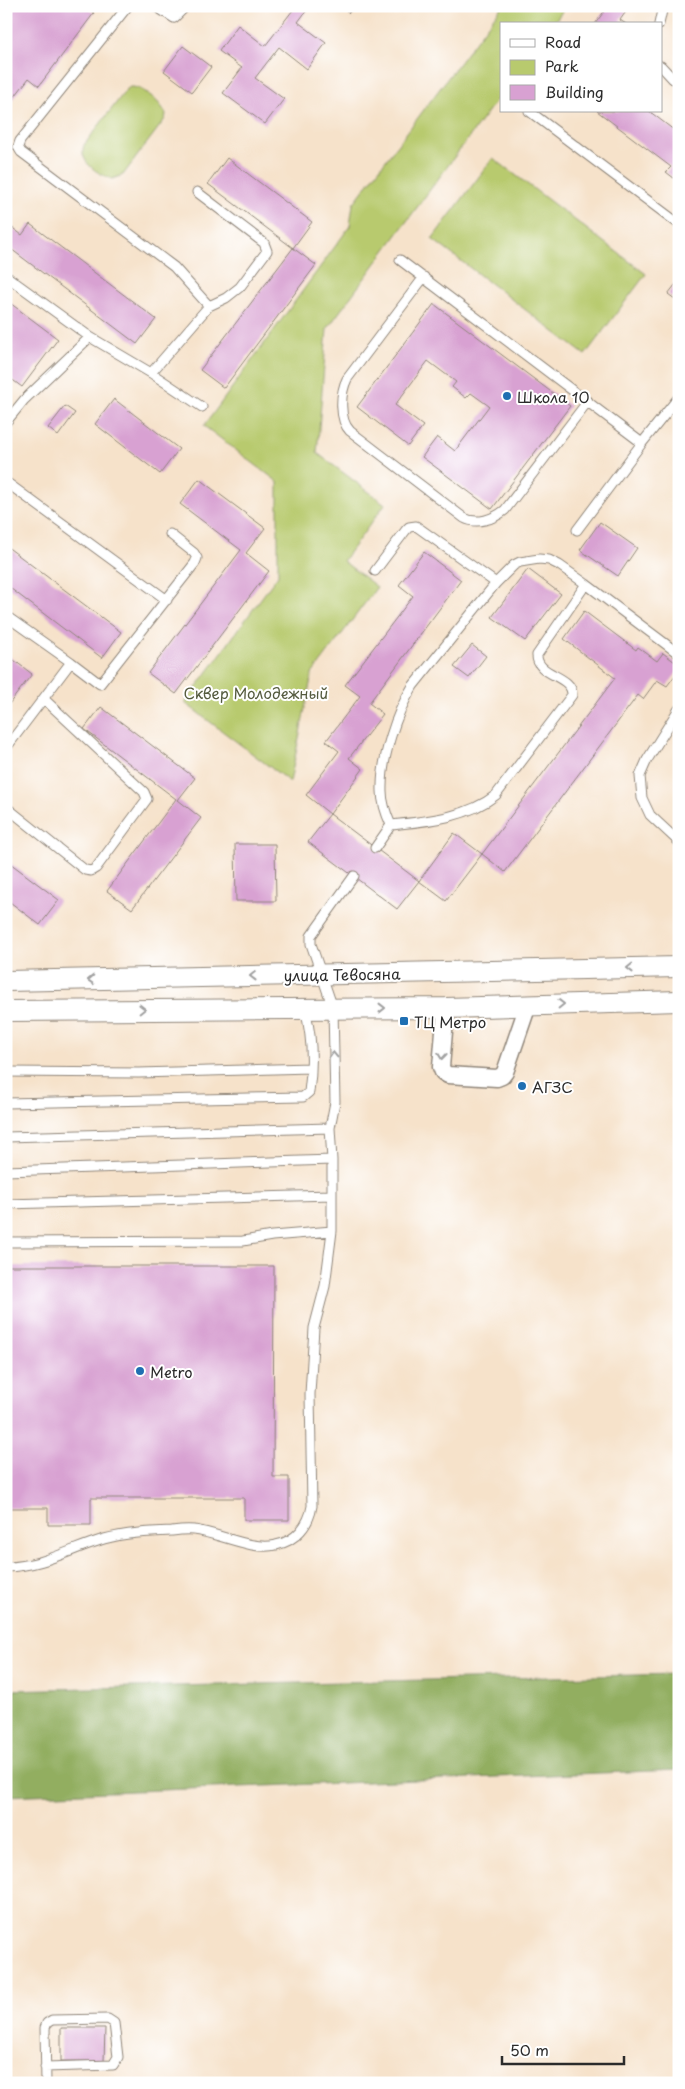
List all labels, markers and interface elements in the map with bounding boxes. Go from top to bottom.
legend [500,22,662,112]
text: Road [545,30,581,53]
text: Park [545,54,579,77]
text: Building [545,80,604,103]
place label: Школа 10 [517,385,589,408]
marker: Школа 10 [501,390,513,402]
park label: Сквер Молодежный [184,681,328,704]
street label: улица Тевосяна [283,961,401,987]
one-way arrow [626,963,634,973]
one-way arrow [249,971,256,981]
one-way arrow [86,974,94,985]
one-way arrow [558,999,566,1009]
one-way arrow [378,1003,386,1013]
one-way arrow [139,1004,147,1014]
place label: ТЦ Метро [414,1010,486,1033]
marker: ТЦ Метро [398,1015,410,1027]
one-way arrow [328,1051,338,1058]
one-way arrow [437,1053,448,1061]
place label: АГЗС [532,1075,573,1098]
marker: АГЗС [516,1080,528,1092]
place label: Metro [150,1360,193,1383]
marker: Metro [134,1365,146,1377]
scale bar [502,2034,625,2066]
text: 50 m [510,2038,549,2061]

